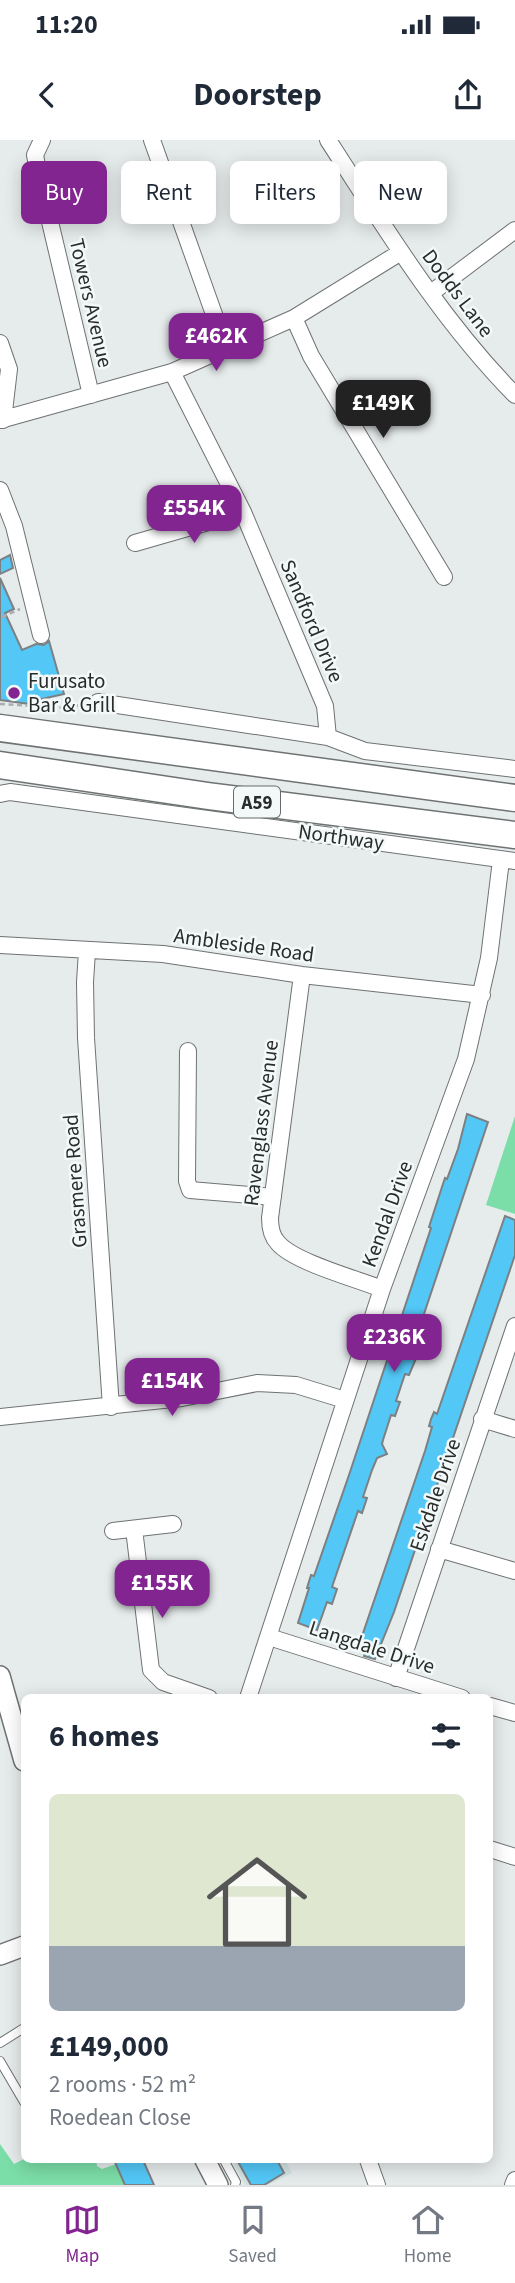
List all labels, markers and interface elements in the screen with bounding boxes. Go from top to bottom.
text: 11:20 [35,6,98,43]
text: Doorstep [193,72,322,118]
icon: back [28,76,66,114]
icon: share [449,76,487,114]
chip: Buy [21,161,107,224]
chip: Rent [121,161,216,224]
chip: Filters [230,161,340,224]
chip: New [354,161,447,224]
street label: Towers Avenue [62,236,120,370]
street label: Dodds Lane [415,243,501,343]
pin: £462K [167,314,265,373]
text: £462K [185,319,247,352]
pin: £149K [334,380,432,440]
text: £149K [352,386,414,419]
pin: £554K [145,486,243,545]
text: £554K [163,491,225,524]
street label: Sandford Drive [273,555,351,687]
place label: Furusato Bar & Grill [28,666,116,720]
marker: Furusato Bar & Grill [6,685,22,701]
road number: A59 [234,786,280,818]
street label: Northway [296,816,386,858]
street label: Ambleside Road [172,920,316,970]
street label: Ravenglass Avenue [236,1038,286,1208]
street label: Grasmere Road [55,1113,95,1249]
street label: Kendal Drive [354,1157,420,1271]
pin: £236K [345,1314,443,1374]
text: £236K [363,1320,425,1353]
pin: £154K [123,1358,221,1418]
text: £154K [141,1364,203,1397]
street label: Eskdale Drive [402,1435,468,1555]
pin: £155K [113,1560,211,1620]
text: £155K [131,1566,193,1599]
street label: Langdale Drive [305,1613,439,1681]
text: 6 homes [49,1715,159,1758]
icon: filters [427,1717,465,1755]
icon: home [194,1839,320,1965]
text: £149,000 [49,2025,169,2068]
text: 2 rooms · 52 m² [49,2068,196,2101]
text: Roedean Close [49,2101,191,2134]
tab: Map [63,2201,101,2270]
tab: Saved [228,2201,277,2270]
tab: Home [404,2201,452,2270]

